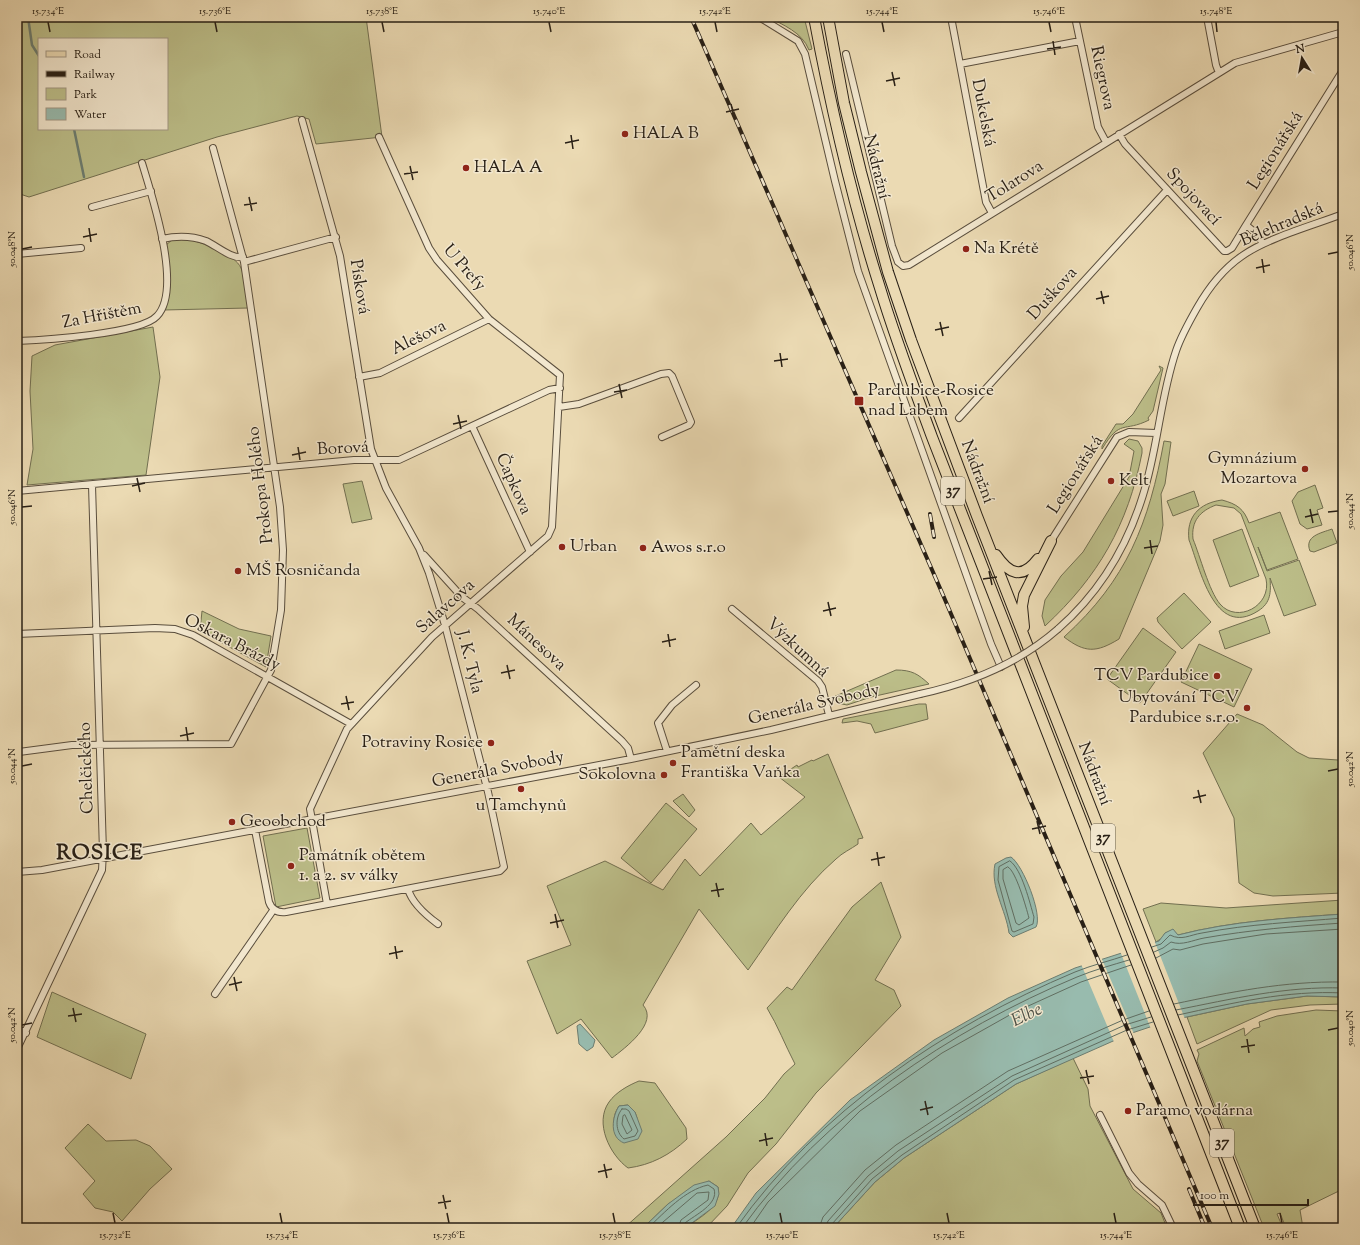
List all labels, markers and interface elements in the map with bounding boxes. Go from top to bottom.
text: 15.734°E [32,4,64,19]
text: 15.736°E [199,4,231,19]
text: 15.738°E [366,4,398,19]
text: 15.740°E [533,4,565,19]
text: 15.742°E [699,4,731,19]
text: 15.744°E [866,4,898,19]
text: 15.746°E [1033,4,1065,19]
text: 15.748°E [1200,4,1232,19]
legend [38,38,168,130]
north arrow [1282,38,1322,78]
text: N [1293,40,1306,58]
street label: Riegrova [1083,44,1121,112]
text: Road [74,46,101,64]
text: Railway [74,66,115,84]
street label: Dukelská [965,77,1001,149]
text: Park [74,86,97,104]
text: Water [74,106,107,124]
street label: Legionářská [1242,107,1310,195]
place label: HALA B [633,122,699,146]
marker: HALA B [620,129,630,139]
street label: Nádražní [856,132,896,202]
street label: Tolarova [982,155,1049,209]
place label: HALA A [474,156,543,180]
marker: HALA A [461,163,471,173]
street label: Spojovací [1160,163,1226,231]
street label: Bělehradská [1237,197,1327,253]
text: 50.048°N [5,231,20,268]
text: 50.046°N [1343,234,1358,271]
place label: Na Krétě [974,237,1039,261]
street label: U Prefy [437,239,492,297]
marker: Na Krétě [961,244,971,254]
street label: Písková [343,258,375,316]
street label: Duškova [1023,262,1084,326]
street label: Za Hřištěm [60,297,144,335]
street label: Alešova [387,314,451,362]
place label: Pardubice-Rosice nad Labem [868,379,994,423]
marker: Pardubice-Rosice nad Labem [853,395,865,407]
street label: Prokopa Holého [242,425,280,545]
street label: Legionářská [1042,431,1110,519]
street label: Borová [316,436,370,462]
street label: Nádražní [954,437,1000,507]
place label: Gymnázium Mozartova [1208,447,1297,491]
street label: Čapkova [489,449,537,519]
marker: Gymnázium Mozartova [1300,464,1310,474]
place label: Kelt [1119,469,1149,493]
marker: Kelt [1106,476,1116,486]
road number: 37 [941,477,965,505]
text: 50.046°N [5,489,20,526]
text: 50.044°N [1343,493,1358,530]
place label: Urban [570,535,617,559]
place label: Awos s.r.o [651,536,726,560]
marker: Urban [557,542,567,552]
marker: Awos s.r.o [638,543,648,553]
place label: MŠ Rosničanda [246,559,361,583]
marker: MŠ Rosničanda [233,566,243,576]
street label: Salavcova [411,574,481,640]
street label: Oskara Brázdy [180,608,285,678]
street label: Mánesova [501,609,571,677]
street label: Výzkumná [760,613,834,684]
street label: J. K. Tyla [449,627,488,696]
place label: TCV Pardubice [1094,664,1209,688]
marker: TCV Pardubice [1212,671,1222,681]
street label: Generála Svobody [746,678,883,732]
place label: Ubytování TCV Pardubice s.r.o. [1118,686,1239,730]
marker: Ubytování TCV Pardubice s.r.o. [1242,703,1252,713]
street label: Chelčického [73,722,101,814]
place label: Potraviny Rosice [362,731,483,755]
marker: Potraviny Rosice [486,738,496,748]
street label: Nádražní [1071,739,1117,809]
place label: Pamětní deska Františka Vaňka [681,741,800,785]
street label: Generála Svobody [430,745,567,795]
text: 50.044°N [5,748,20,785]
text: 50.042°N [1343,751,1358,788]
marker: Pamětní deska Františka Vaňka [668,758,678,768]
place label: Sokolovna [578,763,656,787]
marker: Sokolovna [659,770,669,780]
marker: u Tamchynů [516,784,526,794]
place label: u Tamchynů [475,794,567,818]
place label: Geoobchod [240,810,326,834]
marker: Geoobchod [227,817,237,827]
road number: 37 [1091,824,1115,852]
district label: ROSICE [56,839,144,869]
place label: Památník obětem 1. a 2. sv války [299,844,426,888]
marker: Památník obětem 1. a 2. sv války [286,861,296,871]
water label: Elbe [1007,997,1047,1035]
text: 50.042°N [5,1007,20,1044]
text: 50.040°N [1343,1010,1358,1047]
place label: Paramo vodárna [1136,1099,1253,1123]
marker: Paramo vodárna [1123,1106,1133,1116]
road number: 37 [1210,1129,1234,1157]
scale bar [1194,1181,1308,1207]
text: 100 m [1200,1187,1229,1205]
text: 15.732°E [99,1228,131,1243]
text: 15.734°E [266,1228,298,1243]
text: 15.736°E [433,1228,465,1243]
text: 15.738°E [599,1228,631,1243]
text: 15.740°E [766,1228,798,1243]
text: 15.742°E [933,1228,965,1243]
text: 15.744°E [1100,1228,1132,1243]
text: 15.746°E [1266,1228,1298,1243]

